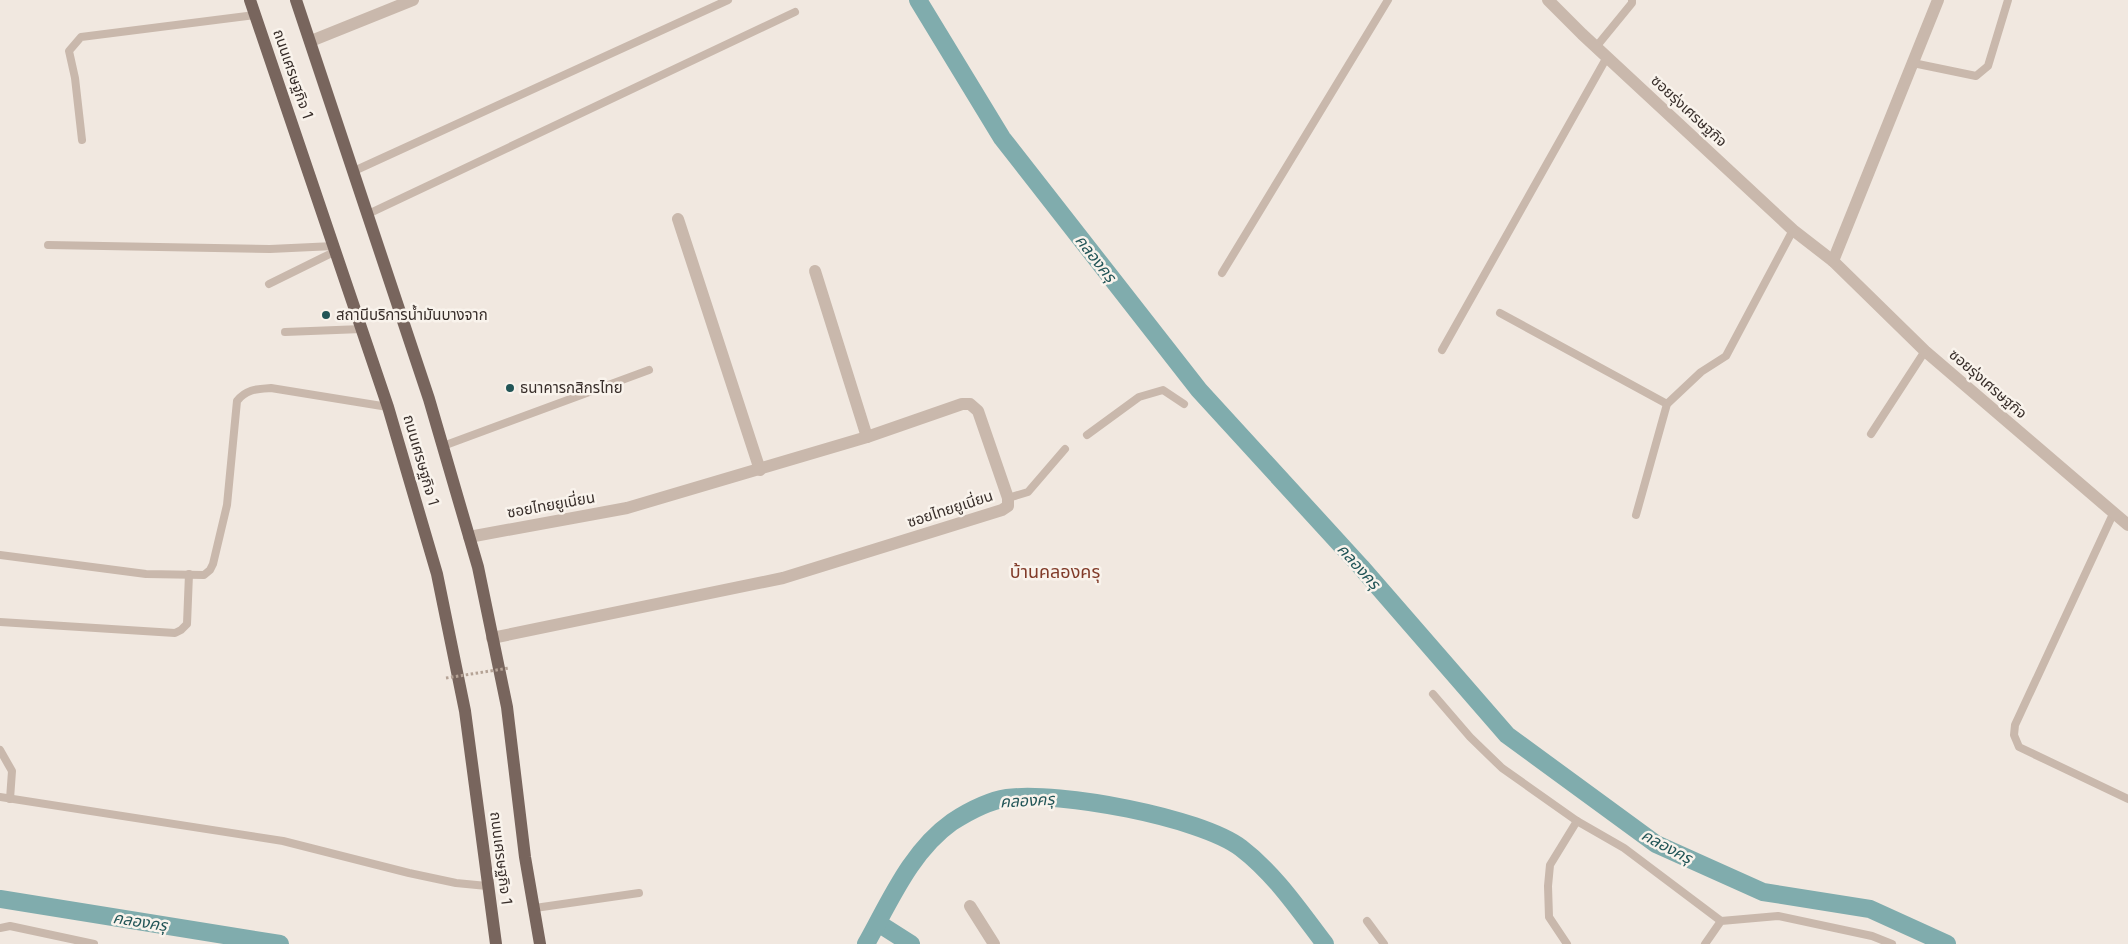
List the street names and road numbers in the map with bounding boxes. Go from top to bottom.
street label: ถนนเศรษฐกิจ 1 [269,27,318,121]
street label: ซอยรุ่งเศรษฐกิจ [1647,71,1731,151]
street label: ซอยรุ่งเศรษฐกิจ [1945,345,2031,423]
street label: ถนนเศรษฐกิจ 1 [399,412,444,507]
street label: ซอยไทยยูเนี่ยน [904,485,995,531]
street label: ซอยไทยยูเนี่ยน [505,486,596,522]
street label: ถนนเศรษฐกิจ 1 [486,810,517,906]

